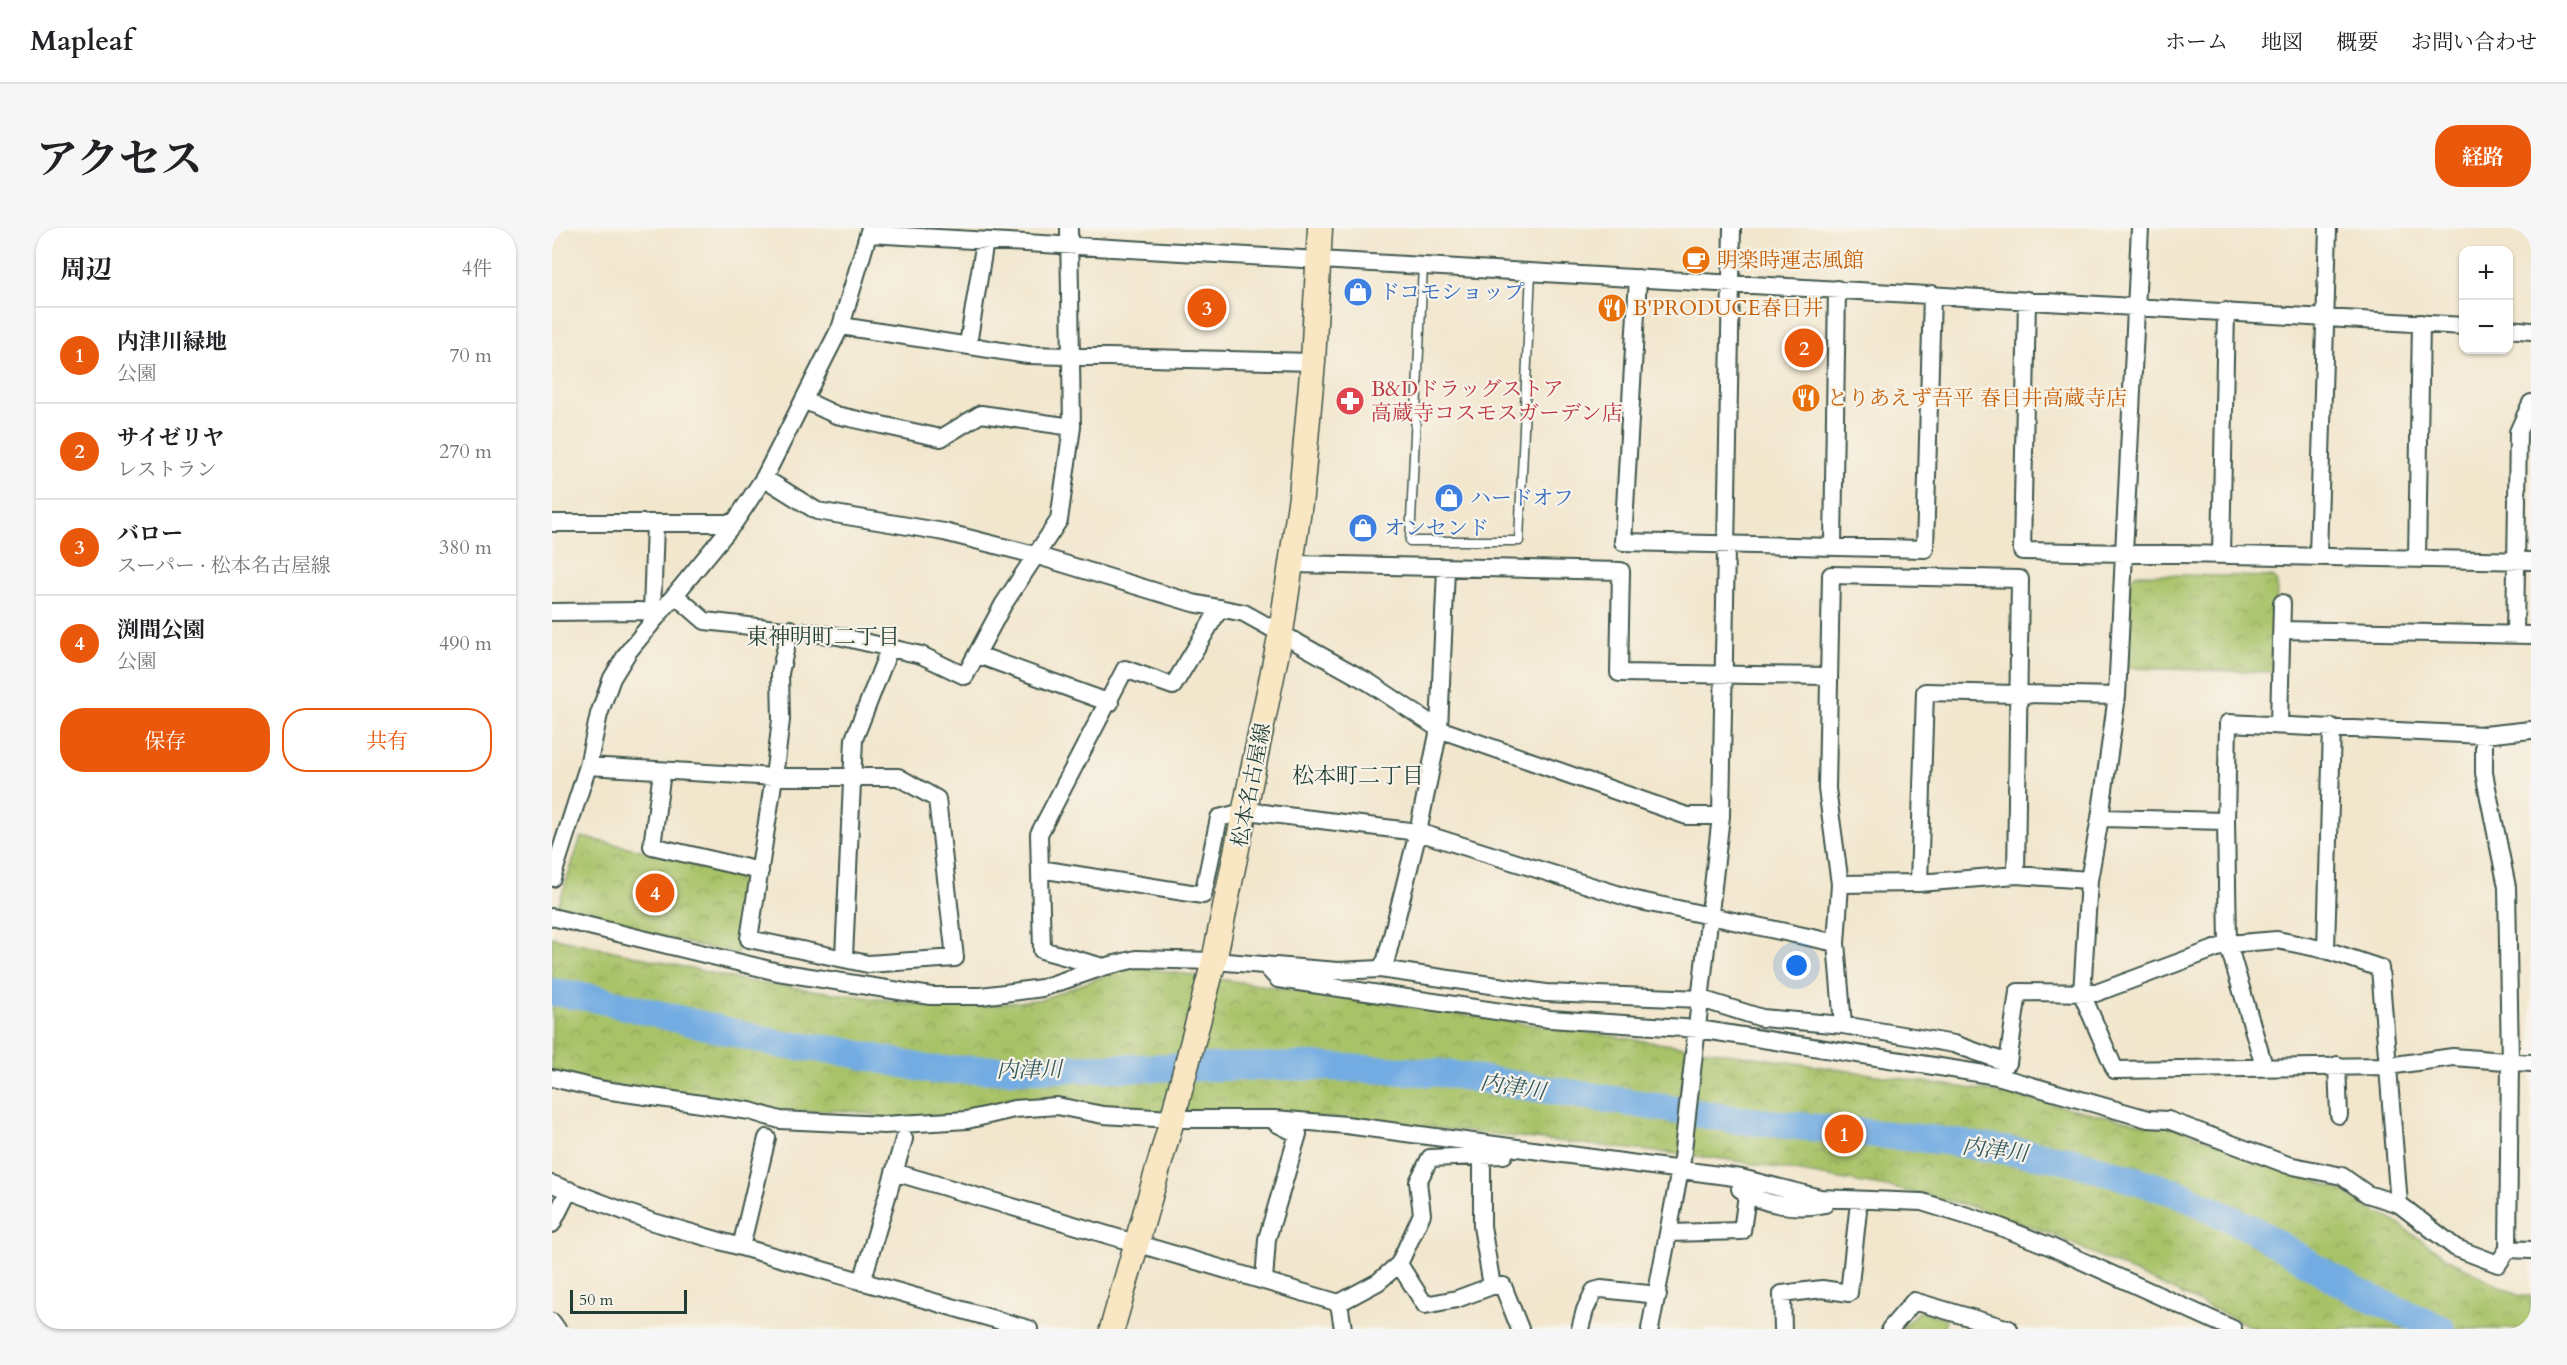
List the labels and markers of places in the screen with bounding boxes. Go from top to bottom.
cafe icon: 明楽時運志風館 [1680,244,1712,276]
place label: 明楽時運志風館 [1717,246,1864,275]
shop icon: ドコモショップ [1342,276,1374,308]
place label: ドコモショップ [1379,278,1525,307]
pin: 3 [1188,286,1226,331]
restaurant icon: B'PRODUCE春日井 [1596,292,1628,324]
place label: B'PRODUCE春日井 [1633,294,1823,323]
pin: 2 [1784,326,1824,370]
place label: B&Dドラッグストア 高蔵寺コスモスガーデン店 [1371,375,1623,428]
restaurant icon: とりあえず吾平 春日井高蔵寺店 [1790,382,1822,414]
place label: とりあえず吾平 春日井高蔵寺店 [1827,384,2127,413]
pharmacy icon: B&Dドラッグストア 高蔵寺コスモスガーデン店 [1334,385,1366,417]
shop icon: ハードオフ [1433,482,1465,514]
place label: ハードオフ [1470,484,1574,513]
shop icon: オンセンド [1347,512,1379,544]
place label: オンセンド [1384,514,1489,543]
pin: 4 [636,870,674,916]
pin: 1 [1824,1112,1864,1156]

